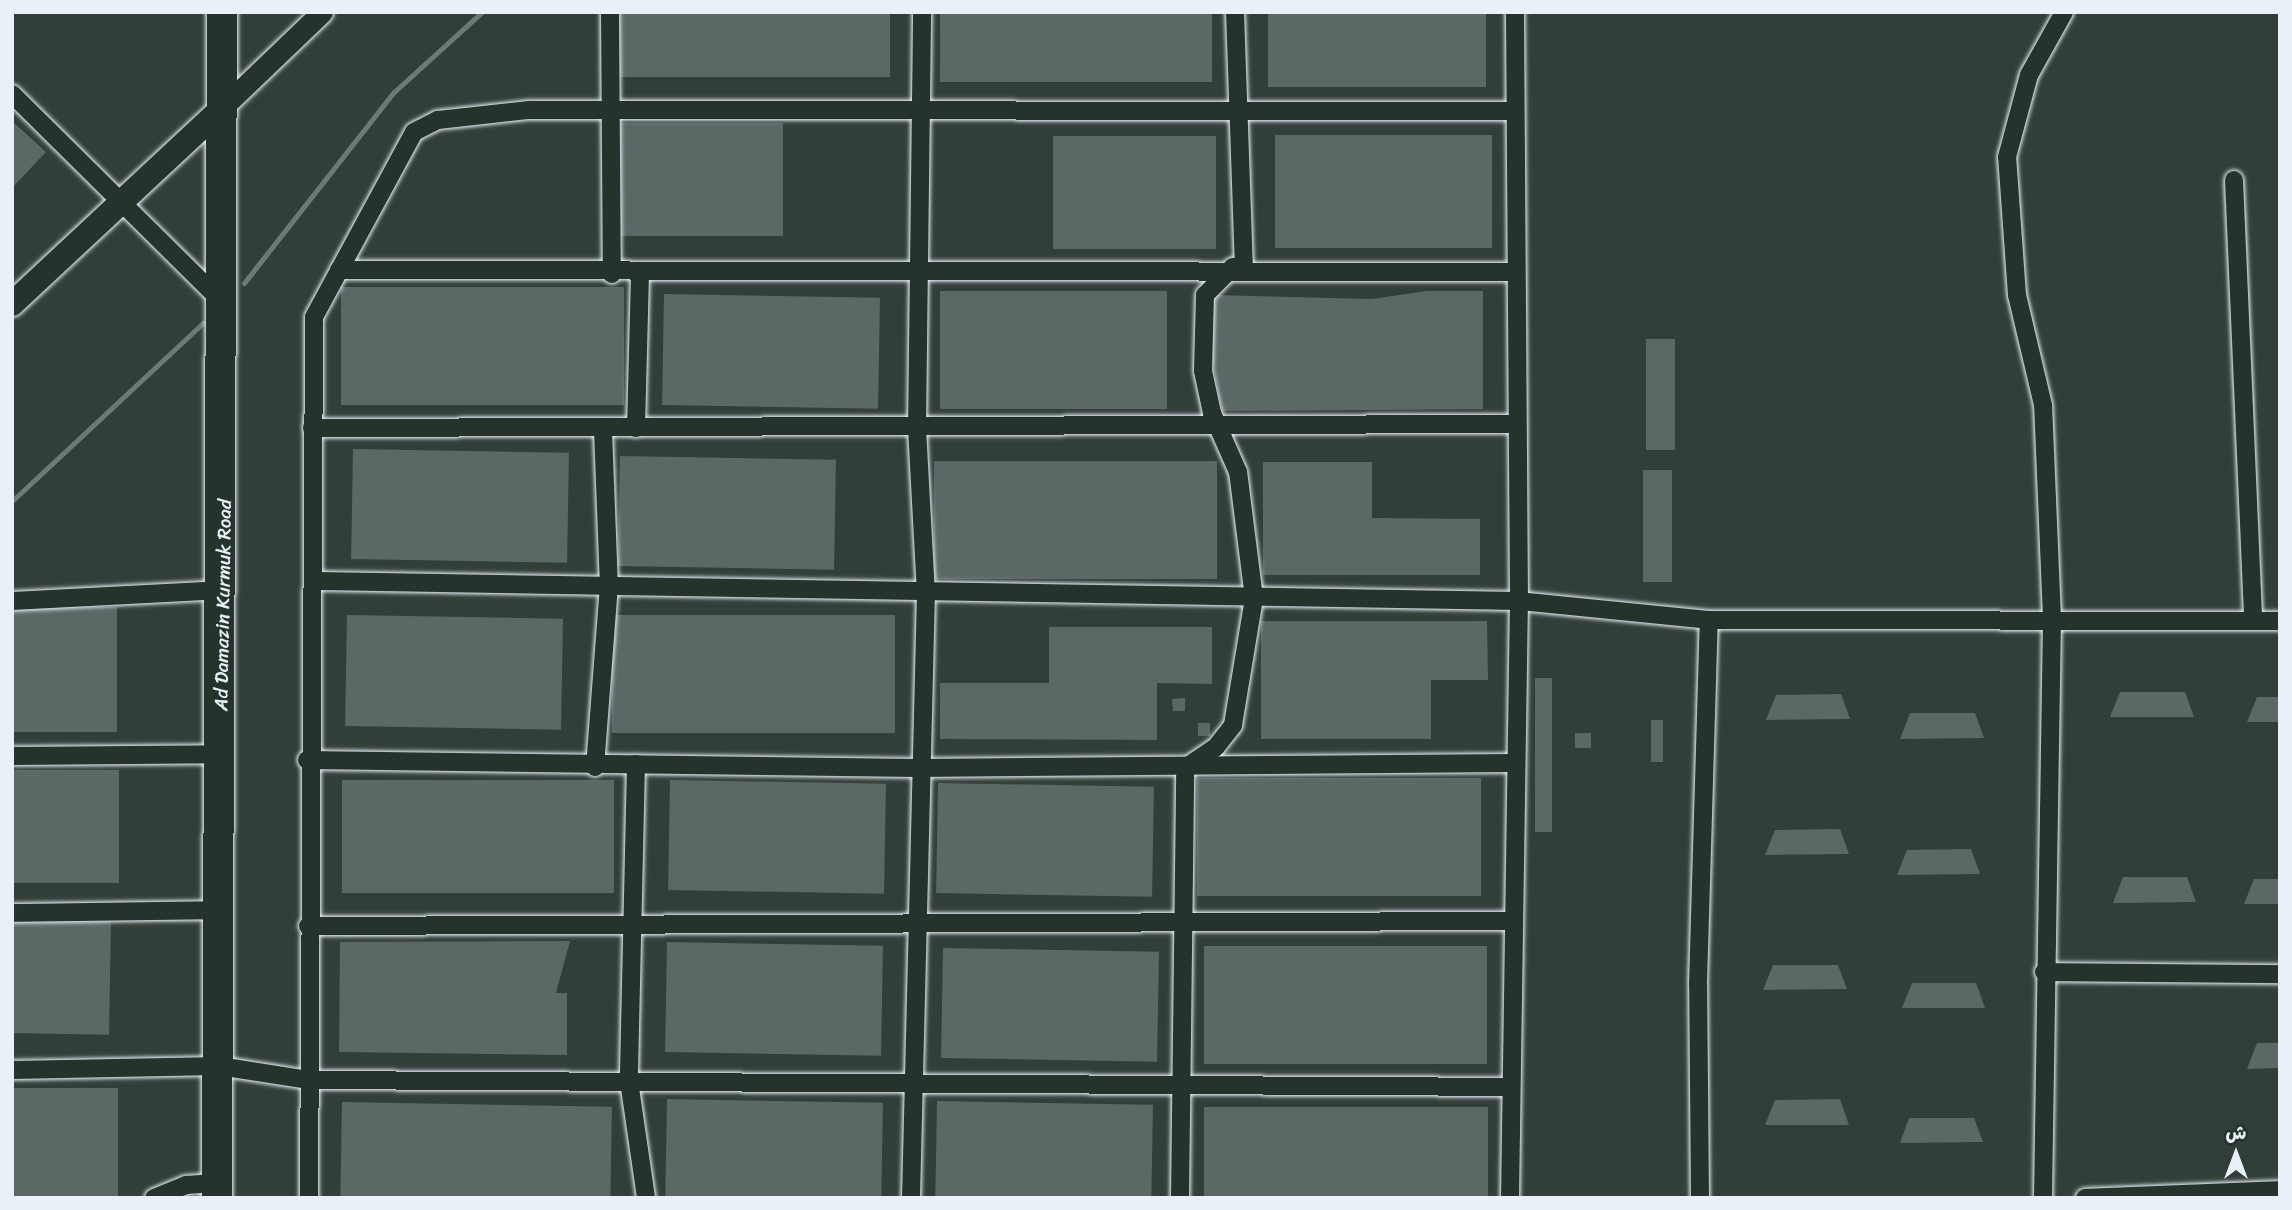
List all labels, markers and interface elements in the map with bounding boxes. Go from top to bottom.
street label: Ad Damazin Kurmuk Road [210,499,236,711]
text: ش [2226,1116,2246,1149]
north arrow [2201,1119,2271,1189]

